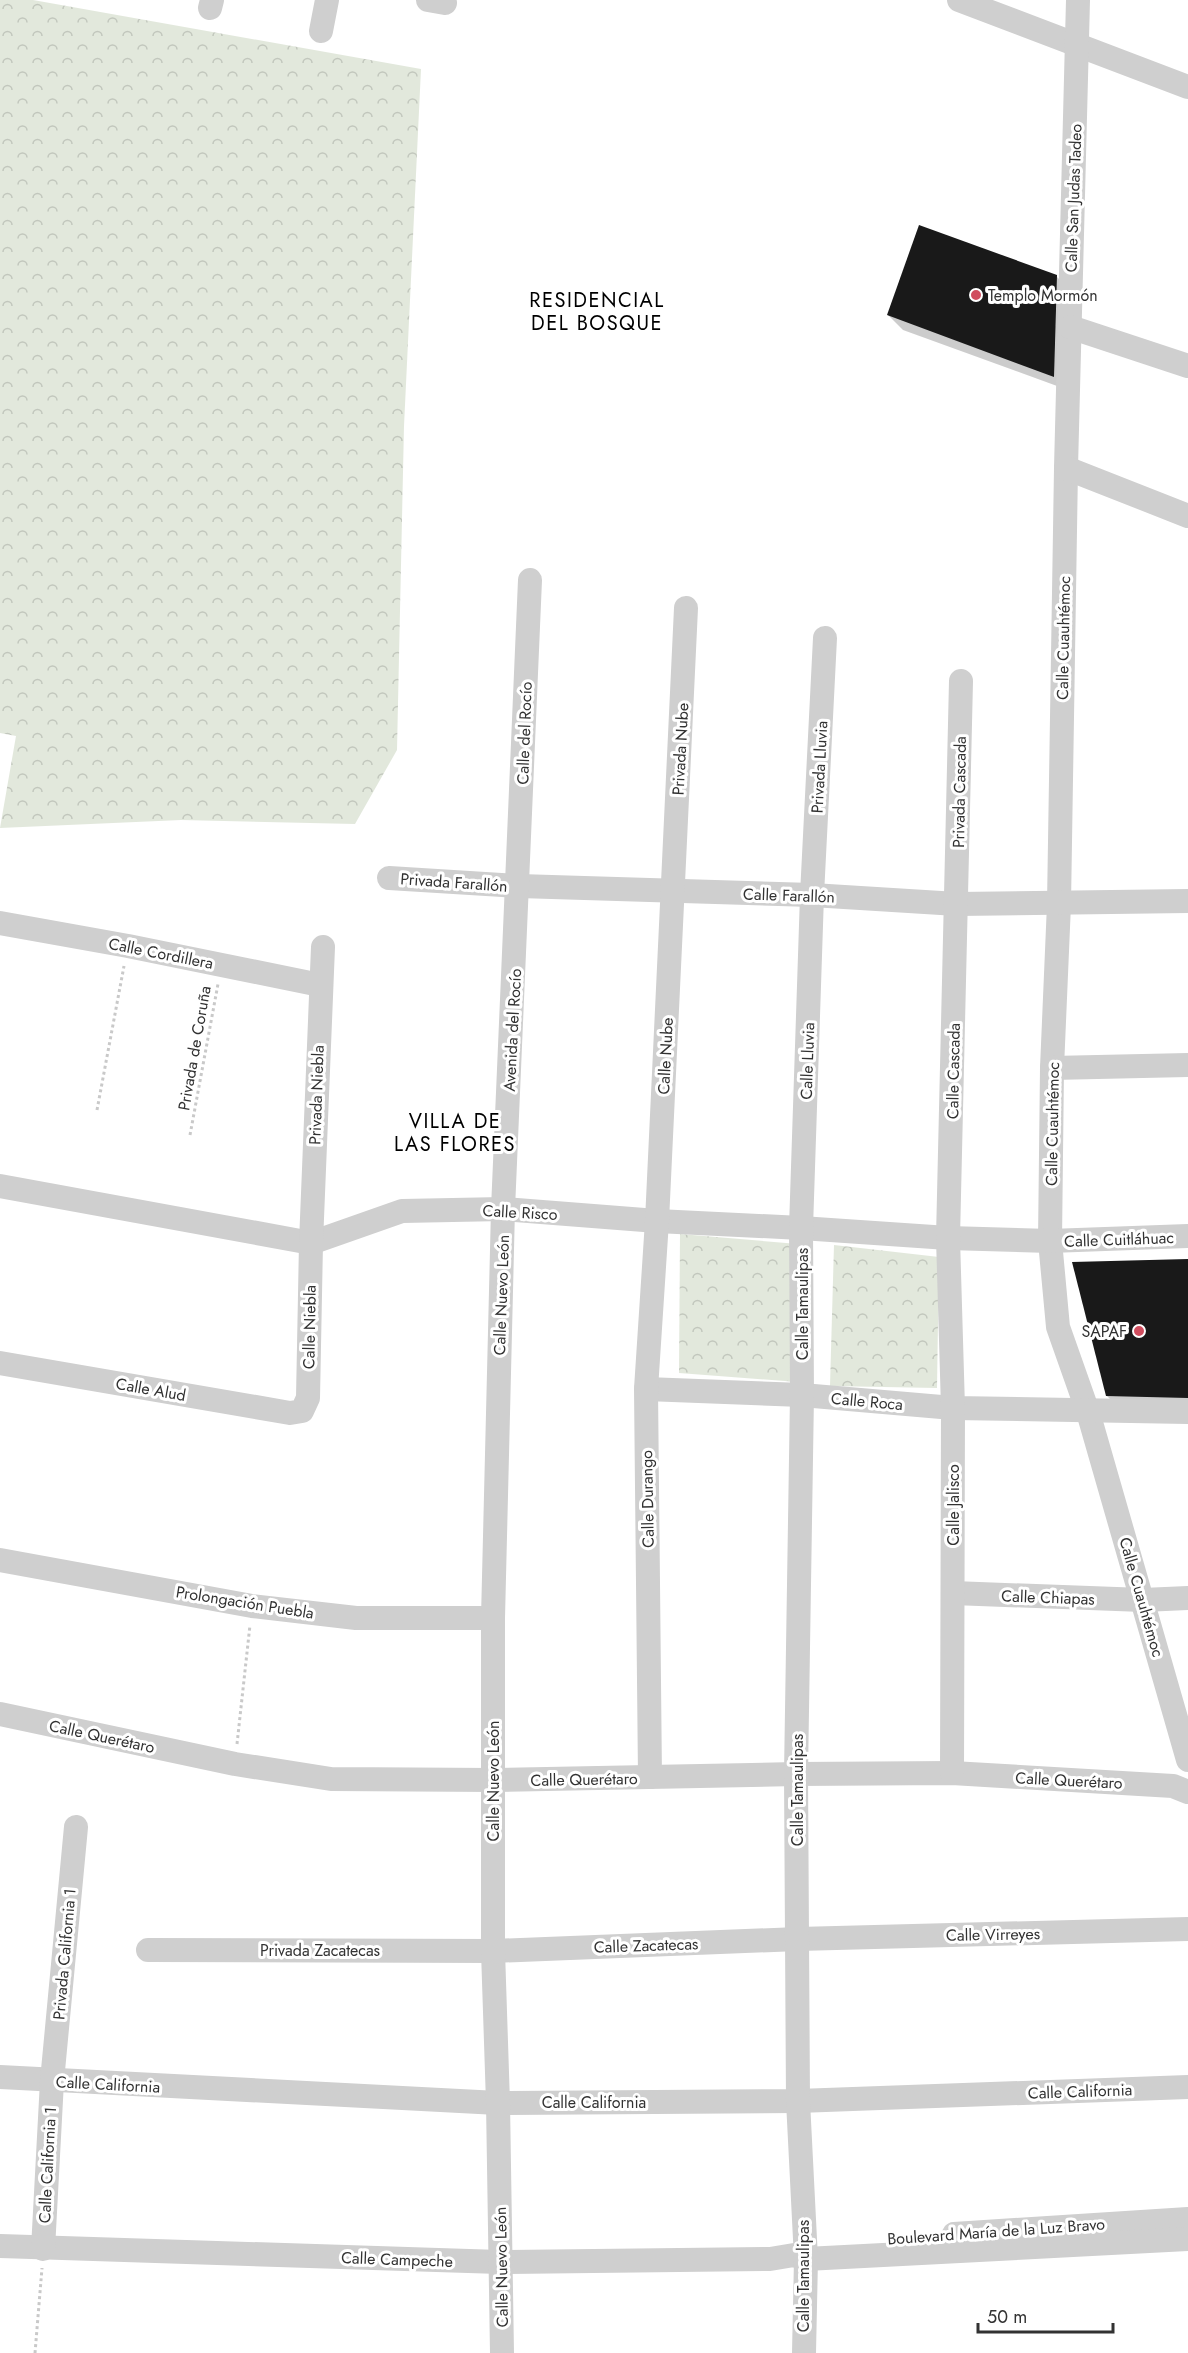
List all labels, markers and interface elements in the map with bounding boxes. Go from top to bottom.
street label: Calle San Judas Tadeo [1059,123,1088,273]
place label: Templo Mormón [988,284,1098,307]
district label: RESIDENCIAL DEL BOSQUE [529,286,665,338]
marker: Templo Mormón [969,288,983,302]
street label: Calle Cuauhtémoc [1051,576,1076,700]
street label: Calle del Rocío [511,681,538,785]
street label: Privada Nube [667,702,694,796]
street label: Privada Lluvia [806,720,833,814]
street label: Privada Cascada [947,736,972,848]
street label: Privada Farallón [400,867,508,898]
street label: Calle Farallón [743,882,835,909]
street label: Calle Cordillera [107,932,215,975]
street label: Avenida del Rocío [498,968,527,1092]
street label: Privada de Coruña [172,984,217,1112]
street label: Calle Nube [652,1017,679,1095]
street label: Calle Lluvia [795,1022,820,1100]
street label: Calle Cascada [941,1023,966,1119]
street label: Privada Niebla [303,1045,330,1145]
street label: Calle Cuauhtémoc [1040,1062,1065,1186]
district label: VILLA DE LAS FLORES [394,1107,516,1159]
street label: Calle Risco [482,1199,558,1226]
street label: Calle Cuitláhuac [1064,1226,1174,1253]
street label: Calle Nuevo León [488,1234,515,1356]
street label: Calle Tamaulipas [791,1248,814,1360]
street label: Calle Niebla [297,1285,322,1369]
place label: SAPAF [1081,1320,1127,1343]
marker: SAPAF [1132,1324,1146,1338]
street label: Calle Alud [114,1372,188,1407]
street label: Calle Roca [830,1387,904,1416]
street label: Calle Durango [635,1450,660,1548]
street label: Calle Jalisco [942,1464,965,1546]
street label: Calle Cuauhtémoc [1113,1534,1170,1660]
street label: Prolongación Puebla [174,1580,316,1625]
street label: Calle Chiapas [1001,1584,1095,1611]
street label: Calle Querétaro [47,1714,157,1759]
street label: Calle Nuevo León [482,1721,505,1841]
street label: Calle Tamaulipas [786,1734,809,1846]
street label: Calle Querétaro [1015,1766,1123,1795]
street label: Calle Querétaro [530,1767,638,1792]
street label: Privada California 1 [47,1887,82,2021]
street label: Calle Virreyes [946,1922,1040,1947]
street label: Calle Zacatecas [593,1932,699,1959]
street label: Privada Zacatecas [260,1939,380,1962]
street label: Calle California [55,2070,161,2099]
street label: Calle California [1027,2078,1133,2105]
street label: Calle California [542,2091,646,2114]
street label: Calle California 1 [33,2106,62,2224]
street label: Calle Nuevo León [489,2206,514,2328]
street label: Boulevard María de la Luz Bravo [886,2212,1106,2251]
street label: Calle Tamaulipas [792,2220,815,2332]
street label: Calle Campeche [341,2246,453,2273]
scale bar [978,2296,1113,2334]
text: 50 m [987,2304,1027,2330]

